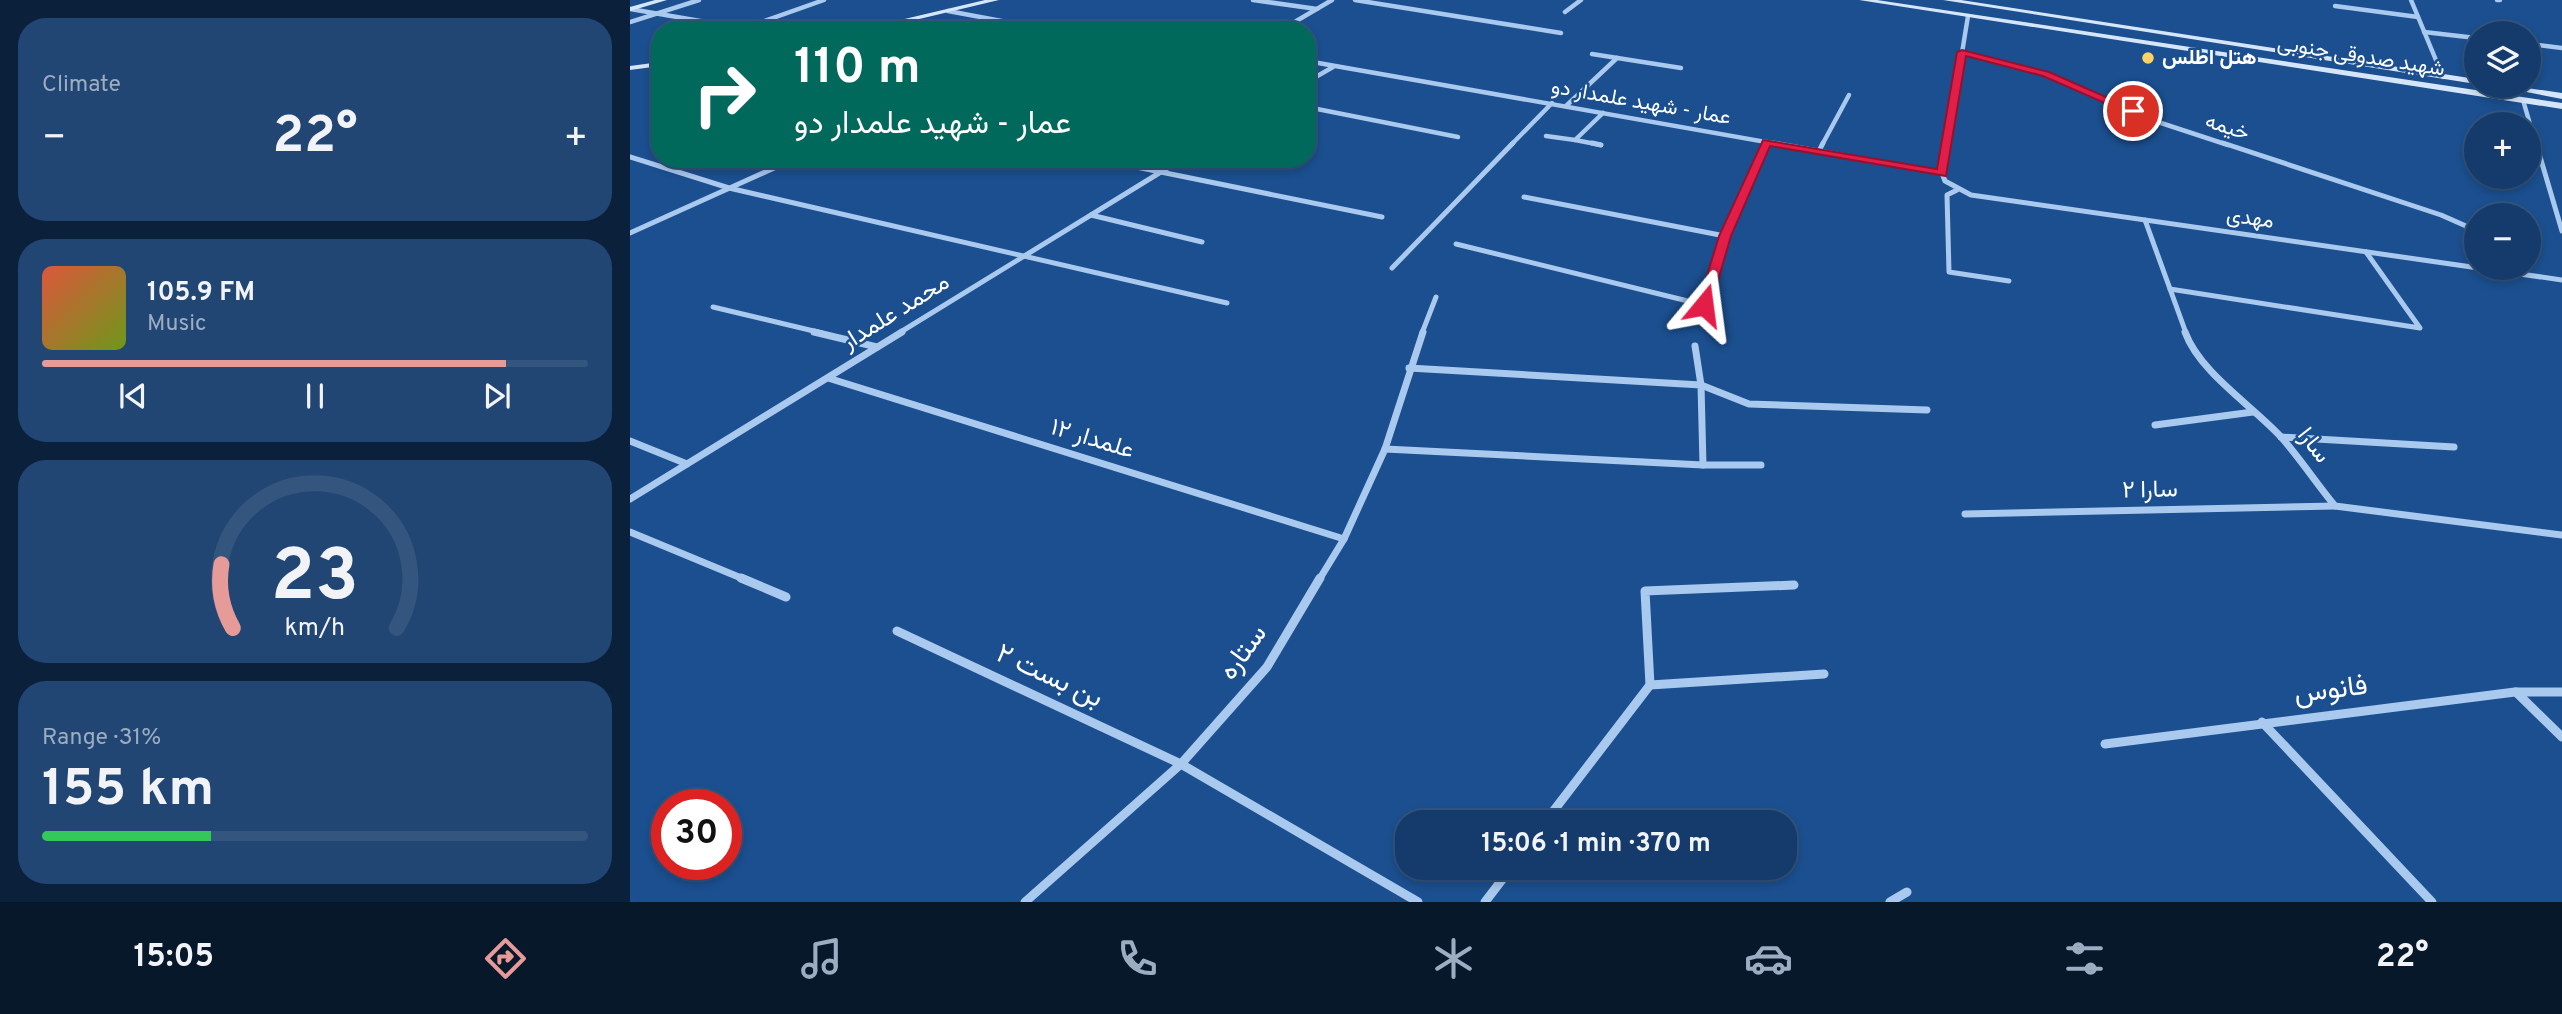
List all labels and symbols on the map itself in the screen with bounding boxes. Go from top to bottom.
street label: شهید صدوقی جنوبی [2275,30,2447,84]
place label: هتل اطلس [2162,45,2257,72]
marker: هتل اطلس [2140,50,2156,66]
street label: عمار - شهید علمدار دو [1549,74,1733,132]
pin [2103,81,2163,141]
street label: خیمه [2202,108,2252,148]
street label: مهدی [2225,202,2275,236]
street label: محمد علمدار [836,268,956,359]
position arrow [1667,268,1741,342]
street label: علمدار ۱۲ [1047,413,1137,467]
street label: سارا [2290,422,2336,470]
street label: سارا ۲ [2122,476,2178,506]
street label: ستاره [1212,618,1276,688]
street label: بن بست ۲ [990,637,1108,717]
street label: فانوس [2292,669,2370,713]
speed limit sign: 30 [651,789,742,880]

